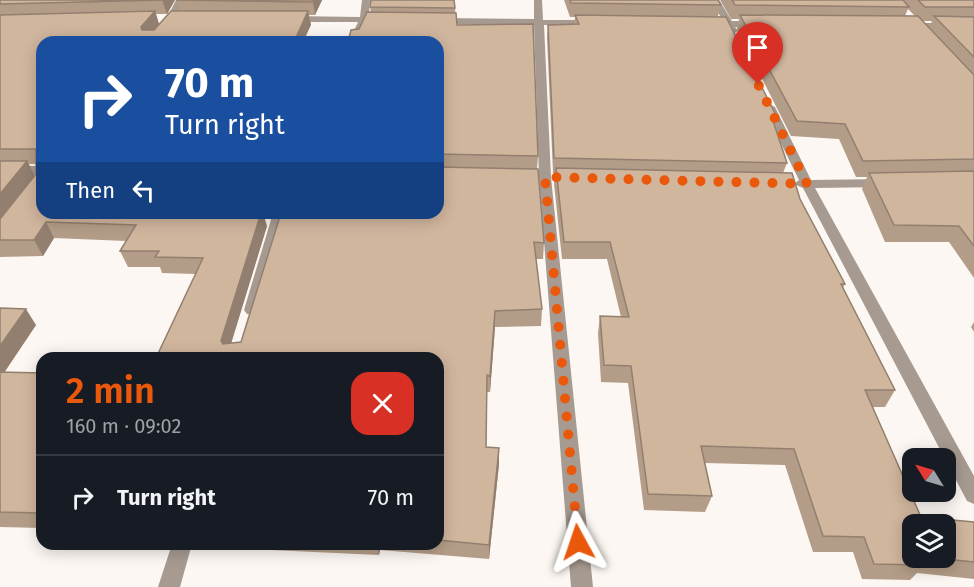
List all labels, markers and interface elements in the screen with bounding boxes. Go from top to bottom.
pin [732,22,783,84]
icon: arrive [741,31,774,64]
text: 70 m [165,58,254,108]
icon: right [66,60,144,138]
text: Turn right [165,109,285,141]
icon: left [127,174,160,207]
text: Then [66,177,115,204]
text: 2 min [66,369,155,413]
button: close [351,372,414,435]
text: 160 m · 09:02 [66,414,181,438]
north arrow [902,448,956,502]
map controls [902,448,956,568]
icon: right [66,481,99,514]
text: Turn right [117,484,216,511]
text: 70 m [368,484,414,511]
position arrow [546,510,610,574]
button: layers [902,514,956,568]

